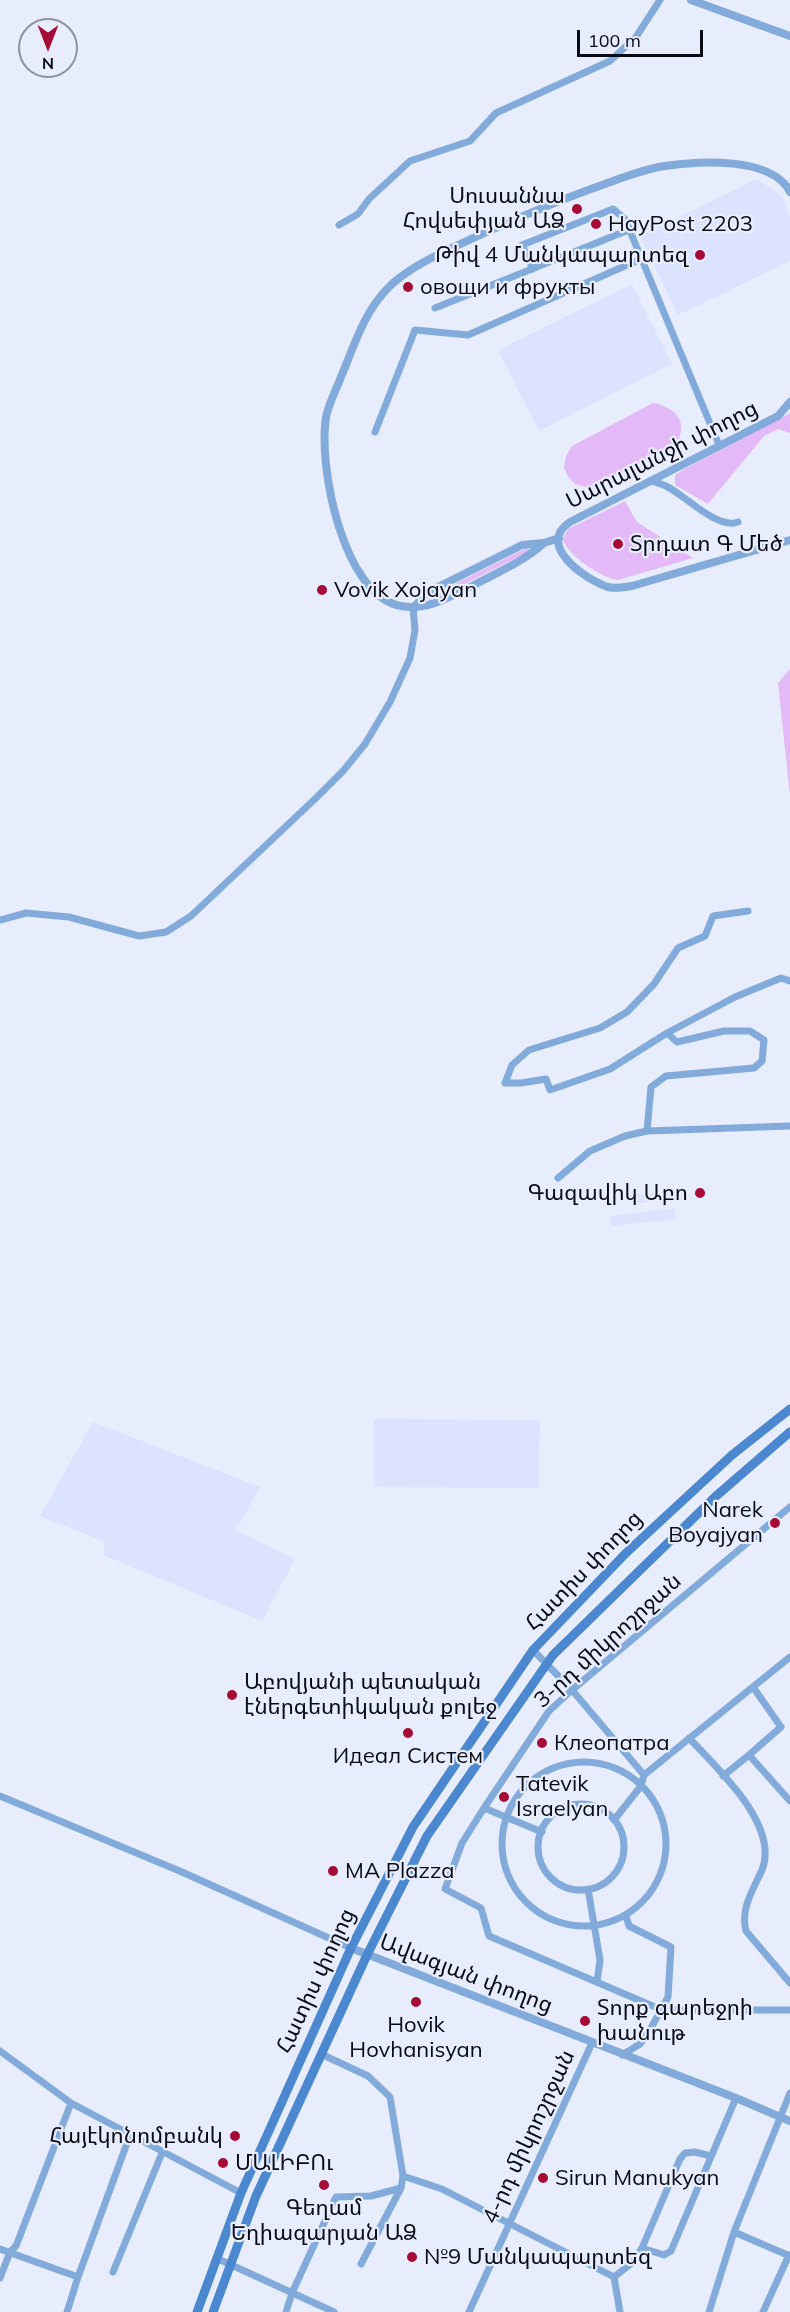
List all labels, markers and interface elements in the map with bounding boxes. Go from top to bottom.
north arrow [18,18,78,78]
scale bar [580,18,706,56]
text: 100 m [588,29,641,52]
text: N [42,54,54,74]
place label: Սուսաննա Հովսեփյան ԱՁ [403,183,565,234]
marker: Սուսաննա Հովսեփյան ԱՁ [570,202,584,216]
place label: HayPost 2203 [608,211,753,237]
marker: HayPost 2203 [589,217,603,231]
place label: Թիվ 4 Մանկապարտեզ [435,242,688,268]
marker: Թիվ 4 Մանկապարտեզ [693,248,707,262]
place label: овощи и фрукты [420,274,595,300]
marker: овощи и фрукты [401,280,415,294]
street label: Սարալանջի փողոց [562,395,762,515]
place label: Տրդատ Գ Մեծ [630,531,782,557]
marker: Տրդատ Գ Մեծ [611,537,625,551]
place label: Vovik Xojayan [334,577,477,603]
marker: Vovik Xojayan [315,583,329,597]
place label: Գազավիկ Աբո [527,1180,688,1206]
marker: Գազավիկ Աբո [693,1186,707,1200]
place label: Narek Boyajyan [668,1497,763,1548]
street label: Հատիս փողոց [520,1505,648,1637]
marker: Narek Boyajyan [768,1516,782,1530]
street label: 3-րդ միկրոշրջան [529,1568,687,1714]
place label: Աբովյանի պետական էներգետիկական քոլեջ [244,1669,497,1720]
marker: Աբովյանի պետական էներգետիկական քոլեջ [225,1688,239,1702]
marker: Идеал Систем [401,1726,415,1740]
place label: Клеопатра [554,1730,670,1756]
marker: Клеопатра [535,1736,549,1750]
place label: Идеал Систем [333,1743,483,1769]
place label: Tatevik Israelyan [516,1771,608,1822]
marker: Tatevik Israelyan [497,1790,511,1804]
place label: MA Plazza [345,1858,454,1884]
marker: MA Plazza [326,1864,340,1878]
street label: Հատիս փողոց [271,1904,361,2058]
street label: Ավագյան փողոց [376,1929,556,2019]
marker: Hovik Hovhanisyan [409,1995,423,2009]
place label: Տորք գարեջրի խանութ [597,1995,753,2047]
place label: Hovik Hovhanisyan [349,2012,483,2064]
marker: Տորք գարեջրի խանութ [578,2014,592,2028]
street label: 4-րդ միկրոշրջան [477,2046,581,2228]
place label: Հայէկոնոմբանկ [50,2123,223,2149]
marker: Հայէկոնոմբանկ [228,2129,242,2143]
place label: ՄԱԼԻԲՈւ [235,2150,333,2176]
marker: ՄԱԼԻԲՈւ [216,2156,230,2170]
place label: Sirun Manukyan [555,2165,719,2191]
marker: Sirun Manukyan [536,2171,550,2185]
marker: Գեղամ Եղիազարյան ԱՁ [317,2178,331,2192]
place label: Գեղամ Եղիազարյան ԱՁ [231,2195,417,2246]
place label: №9 Մանկապարտեզ [424,2244,651,2270]
marker: №9 Մանկապարտեզ [405,2250,419,2264]

